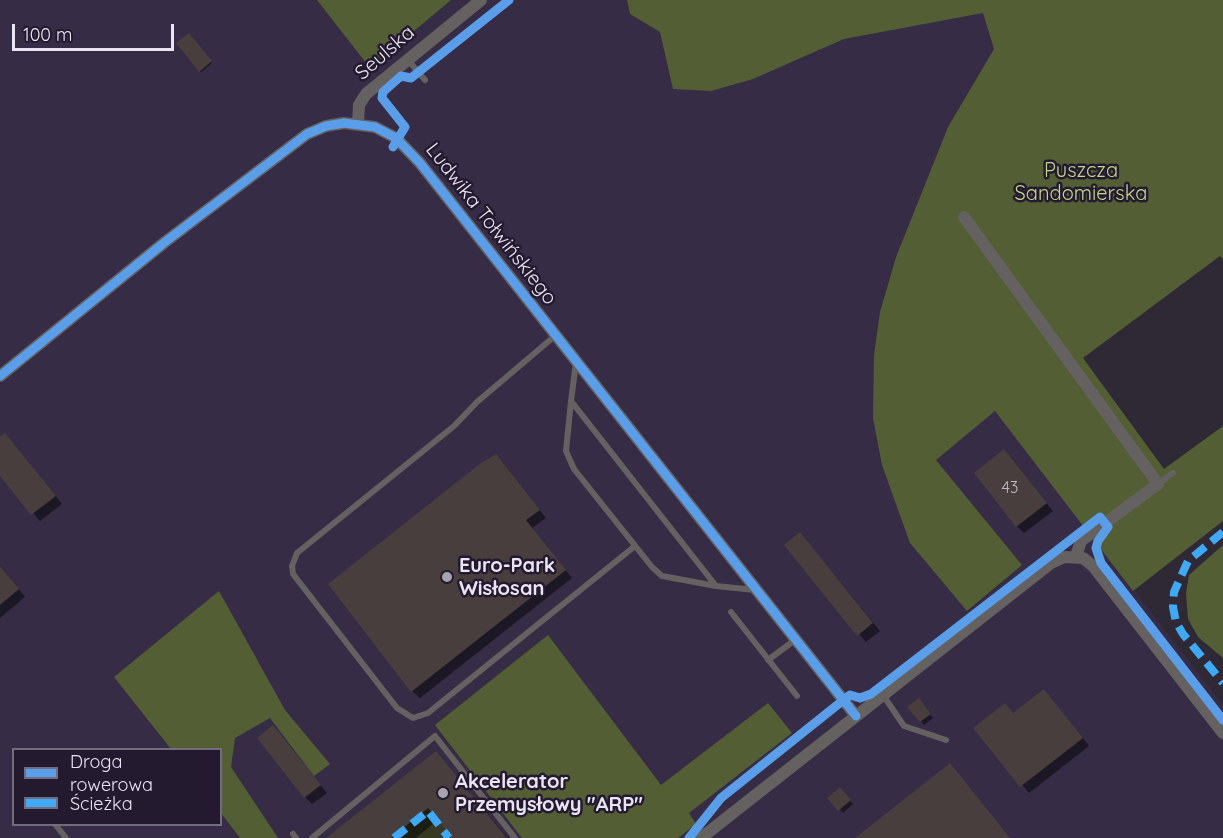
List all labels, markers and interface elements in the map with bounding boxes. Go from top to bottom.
scale bar [15,12,177,50]
street label: Seulska [350,21,420,85]
text: 100 m [23,23,72,46]
street label: Ludwika Tołwińskiego [420,138,562,310]
park label: Puszcza Sandomierska [1015,159,1147,206]
house number: 43 [1002,478,1018,498]
place label: Euro-Park Wisłosan [459,554,555,601]
marker: Euro-Park Wisłosan [440,570,454,584]
legend [12,748,222,826]
text: Droga rowerowa [70,750,153,796]
place label: Akcelerator Przemysłowy "ARP" [455,770,643,817]
marker: Akcelerator Przemysłowy "ARP" [436,786,450,800]
text: Ścieżka [70,792,133,815]

